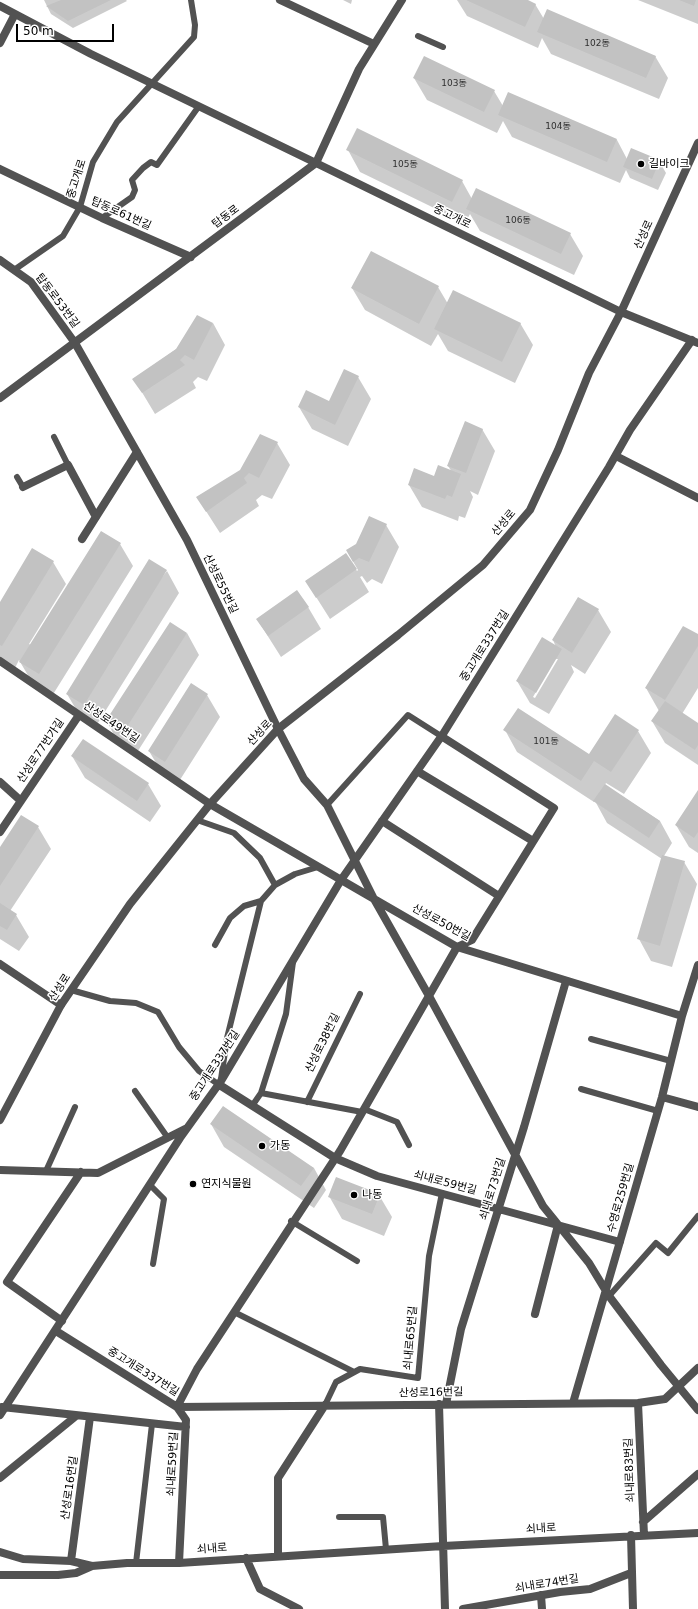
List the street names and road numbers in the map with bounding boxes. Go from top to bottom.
street label: 중고개로 [64,158,90,200]
street label: 탑동로61번길 [89,195,153,233]
street label: 중고개로 [431,202,473,232]
street label: 탑동로 [210,203,242,231]
street label: 산성로 [632,218,656,252]
street label: 탑동로53번길 [32,271,82,331]
street label: 산성로 [489,507,519,539]
street label: 산성로55번길 [200,552,240,616]
street label: 중고개로337번길 [458,608,512,684]
street label: 산성로49번길 [81,699,141,747]
street label: 산성로77번가길 [15,716,67,786]
street label: 산성로 [245,717,275,749]
street label: 산성로50번길 [409,902,473,944]
street label: 산성로 [46,972,74,1004]
street label: 산성로38번길 [303,1011,343,1075]
street label: 중고개로337번길 [187,1028,243,1104]
street label: 쇠내로73번길 [477,1156,509,1222]
street label: 수영로259번길 [605,1162,637,1234]
street label: 쇠내로59번길 [412,1168,478,1198]
street label: 쇠내로65번길 [402,1305,420,1371]
street label: 중고개로337번길 [105,1345,181,1399]
street label: 산성로16번길 [399,1386,463,1400]
street label: 쇠내로59번길 [165,1431,181,1497]
street label: 쇠내로83번길 [622,1437,638,1503]
street label: 산성로16번길 [59,1455,81,1521]
street label: 쇠내로 [525,1522,557,1536]
street label: 쇠내로 [196,1541,228,1557]
street label: 쇠내로74번길 [514,1572,580,1596]

